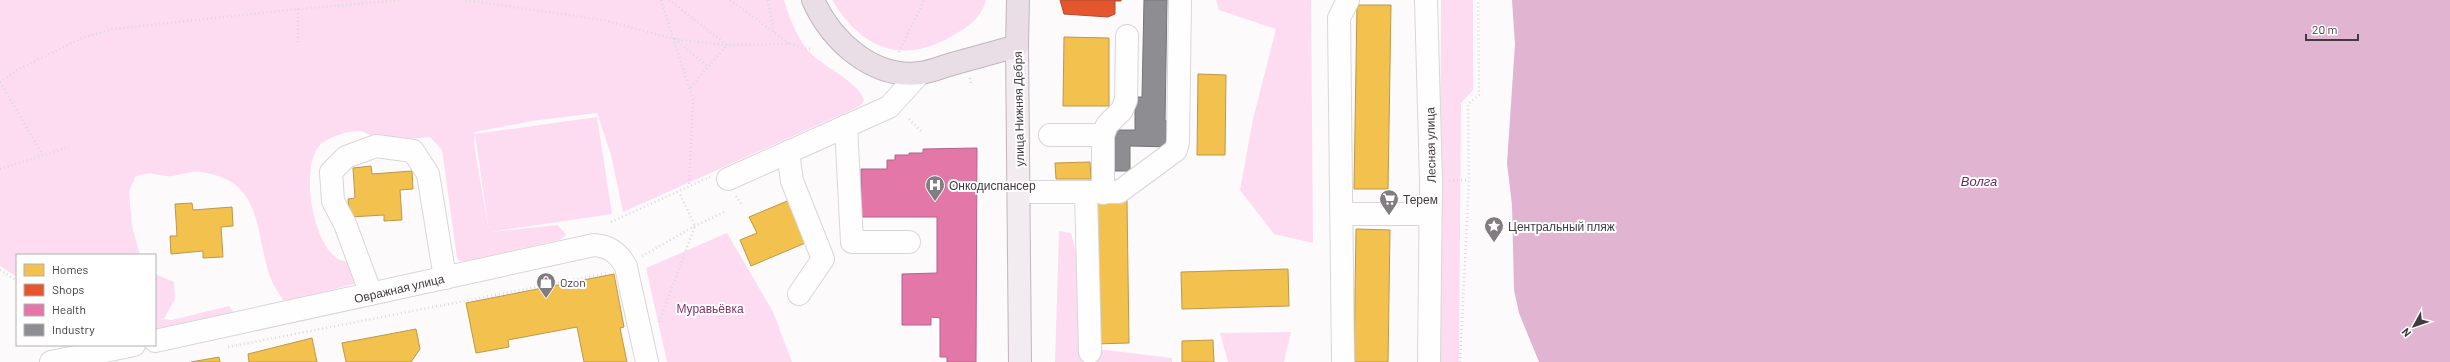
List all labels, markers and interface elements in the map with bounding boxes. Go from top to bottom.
scale bar [2306,16,2358,42]
text: 20 m [2312,22,2338,36]
street label: улица Нижняя Дебря [1010,51,1027,167]
street label: Лесная улица [1422,107,1439,183]
water label: Волга [1961,173,1997,189]
hospital icon: Онкодиспансер [924,174,946,202]
place label: Онкодиспансер [949,178,1036,193]
supermarket icon: Терем [1378,188,1400,216]
place label: Терем [1403,192,1438,207]
place icon: Центральный пляж [1483,215,1505,243]
place label: Центральный пляж [1508,219,1615,234]
legend [16,254,156,346]
text: Homes [52,262,89,276]
street label: Овражная улица [352,271,446,306]
shop icon: Ozon [535,271,557,299]
place label: Ozon [560,275,586,289]
text: Shops [52,282,85,296]
park label: Муравьёвка [676,301,744,316]
text: Health [52,302,86,316]
north arrow [2394,306,2434,346]
text: Industry [52,322,95,336]
text: N [2399,326,2413,340]

